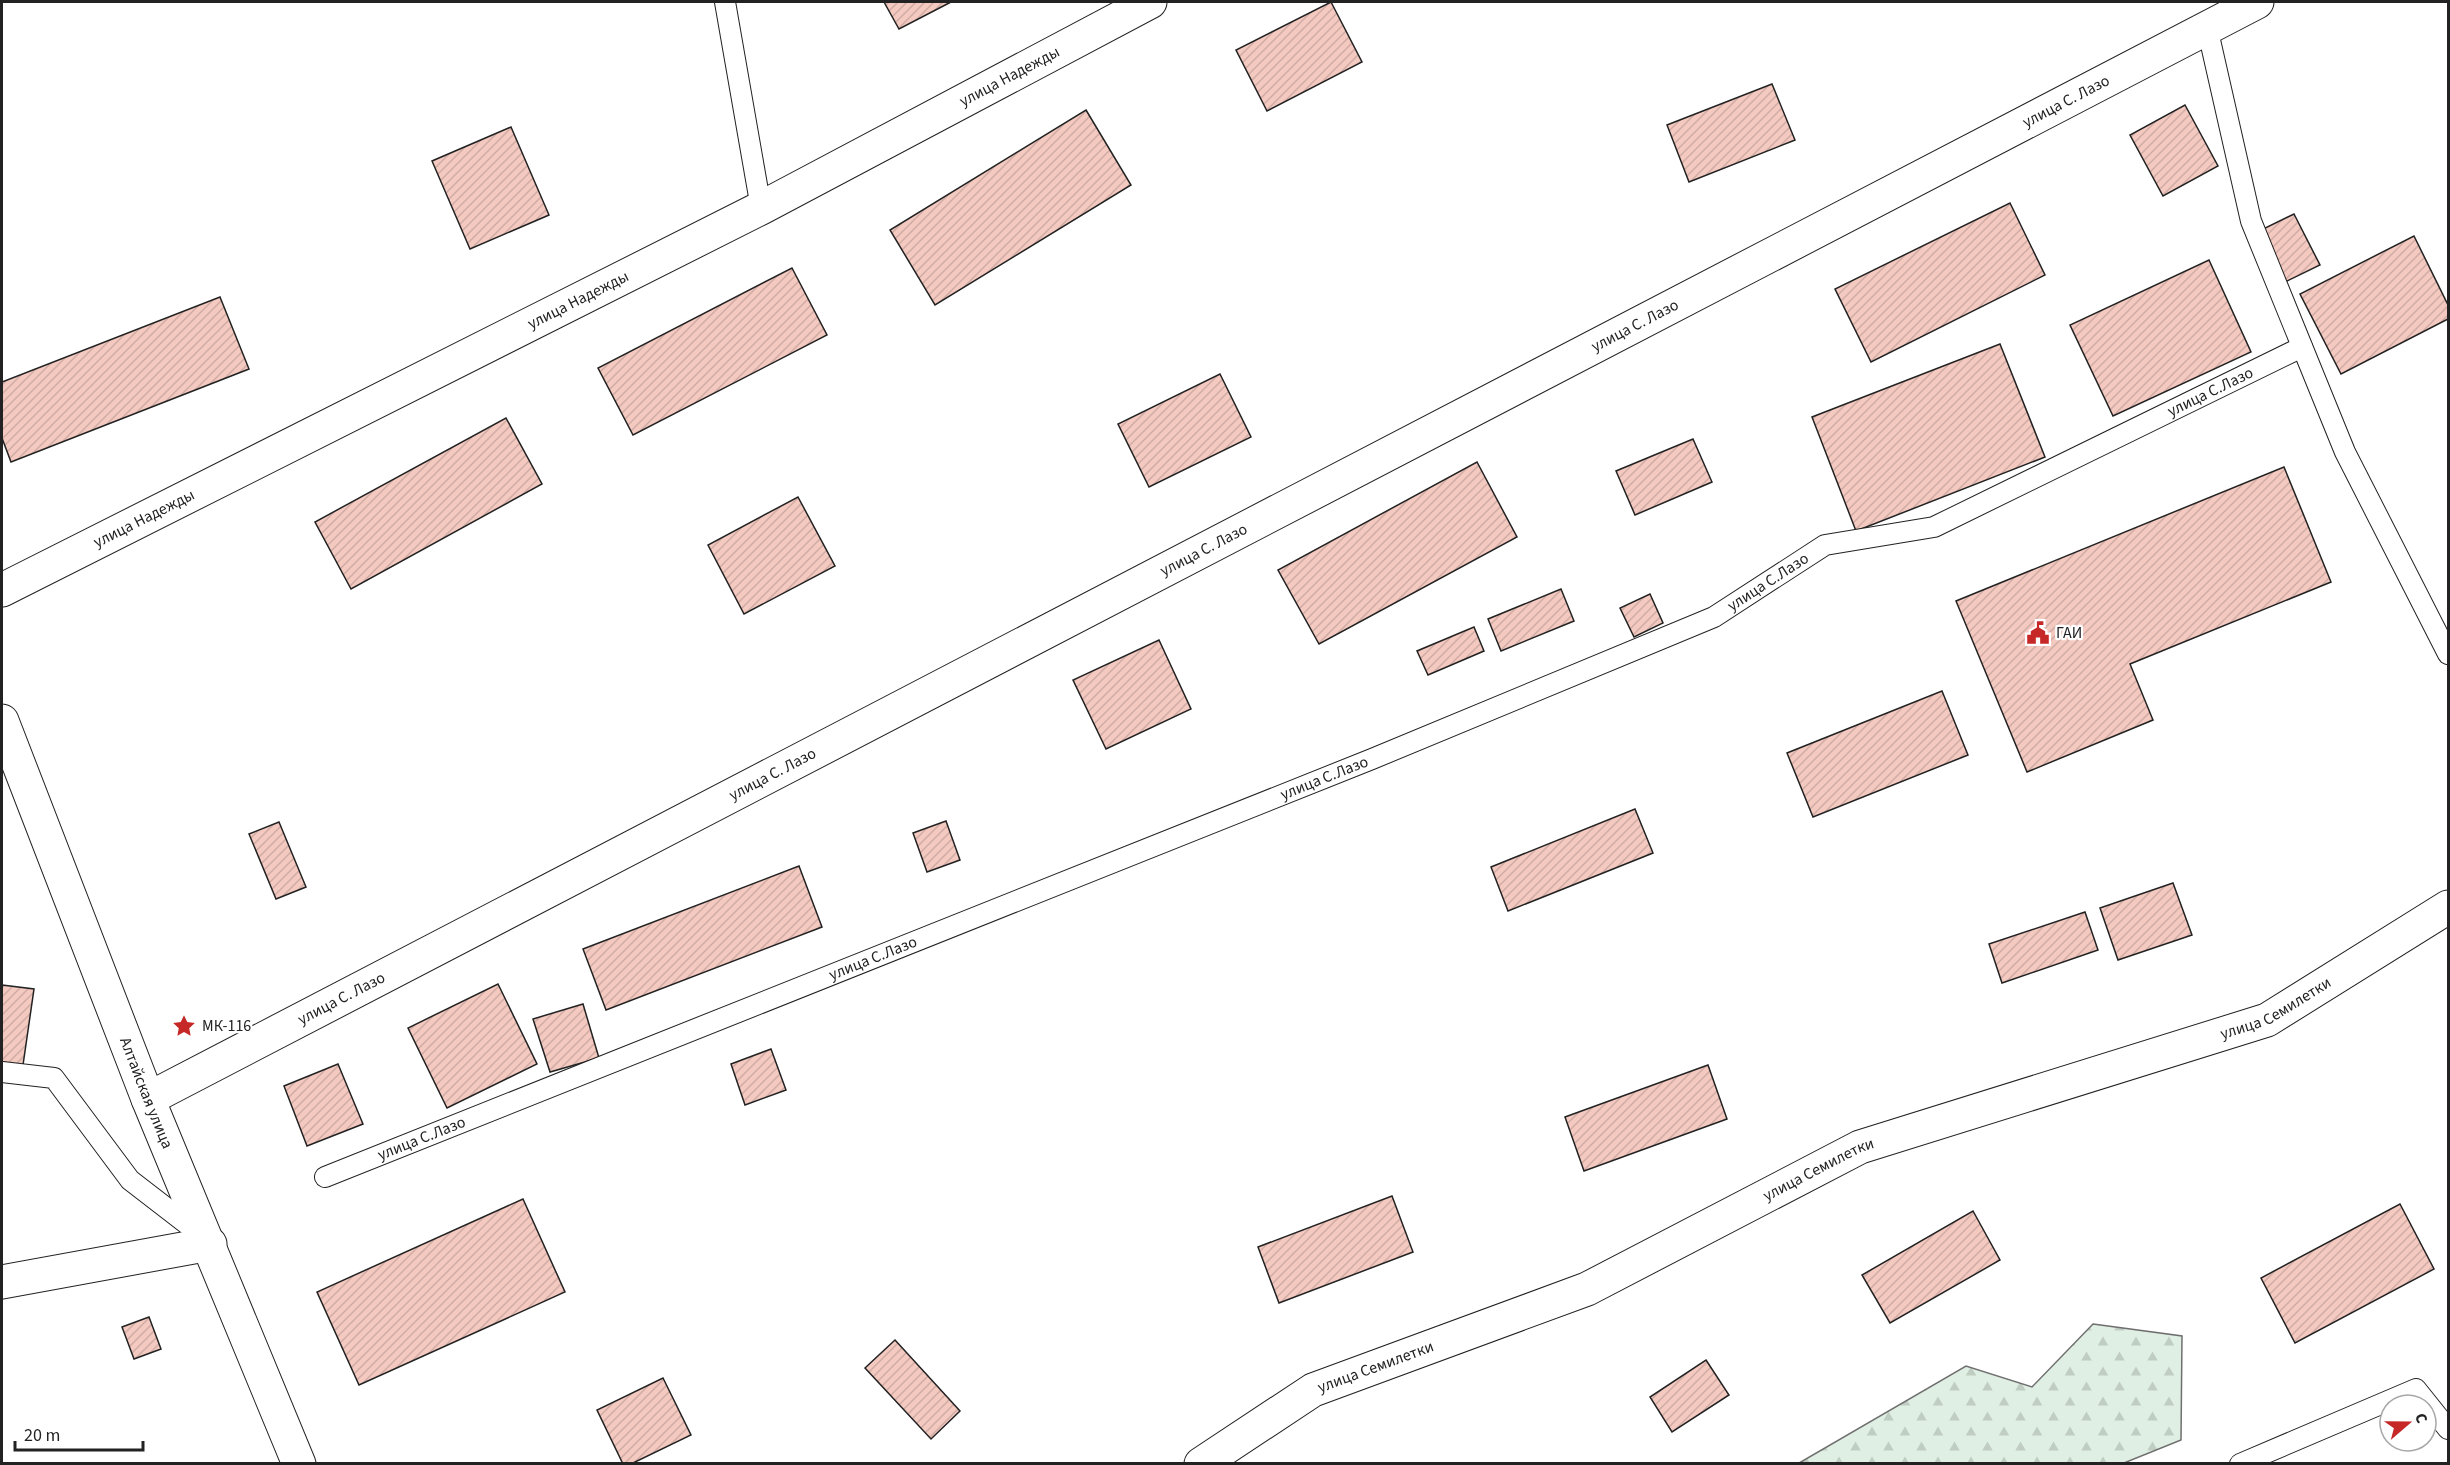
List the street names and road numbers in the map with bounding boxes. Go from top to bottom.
street label: улица Надежды [956,41,1064,112]
street label: улица С. Лазо [2019,69,2114,133]
street label: улица Надежды [524,265,633,335]
street label: улица С. Лазо [1587,294,1682,357]
street label: улица С.Лазо [2164,362,2257,422]
street label: улица Надежды [90,484,198,553]
street label: улица С. Лазо [1156,518,1251,582]
street label: улица С.Лазо [1723,547,1813,617]
street label: улица С. Лазо [725,742,820,806]
street label: улица С.Лазо [1277,751,1372,806]
street label: улица С.Лазо [826,931,920,986]
street label: улица С. Лазо [294,967,389,1030]
street label: улица Семилетки [2218,972,2335,1045]
street label: Алтайская улица [114,1034,178,1152]
street label: улица С.Лазо [374,1111,469,1166]
street label: улица Семилетки [1759,1132,1877,1207]
street label: улица Семилетки [1315,1335,1437,1398]

